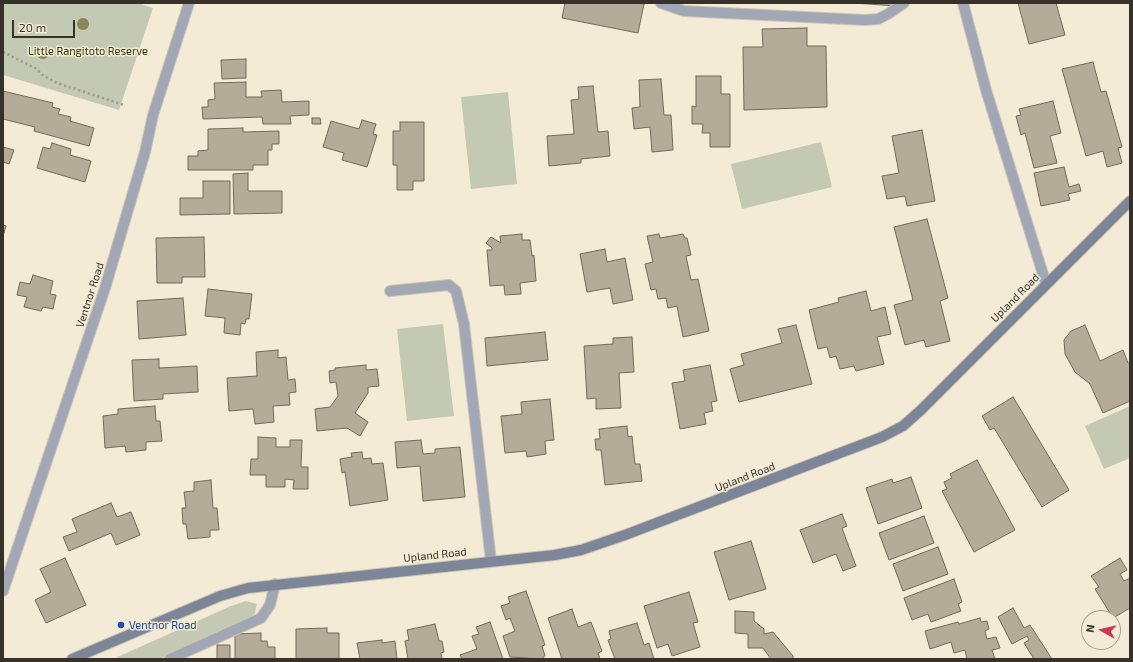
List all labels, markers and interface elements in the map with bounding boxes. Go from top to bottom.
scale bar [14,12,77,38]
text: 20 m [19,20,46,34]
park label: Little Rangitoto Reserve [28,44,148,58]
street label: Ventnor Road [73,261,107,329]
street label: Upland Road [988,271,1042,325]
street label: Upland Road [713,459,777,495]
street label: Upland Road [403,545,467,565]
north arrow [1081,610,1121,650]
place label: Ventnor Road [129,618,197,632]
marker: Ventnor Road [116,620,126,630]
text: N [1083,624,1097,633]

